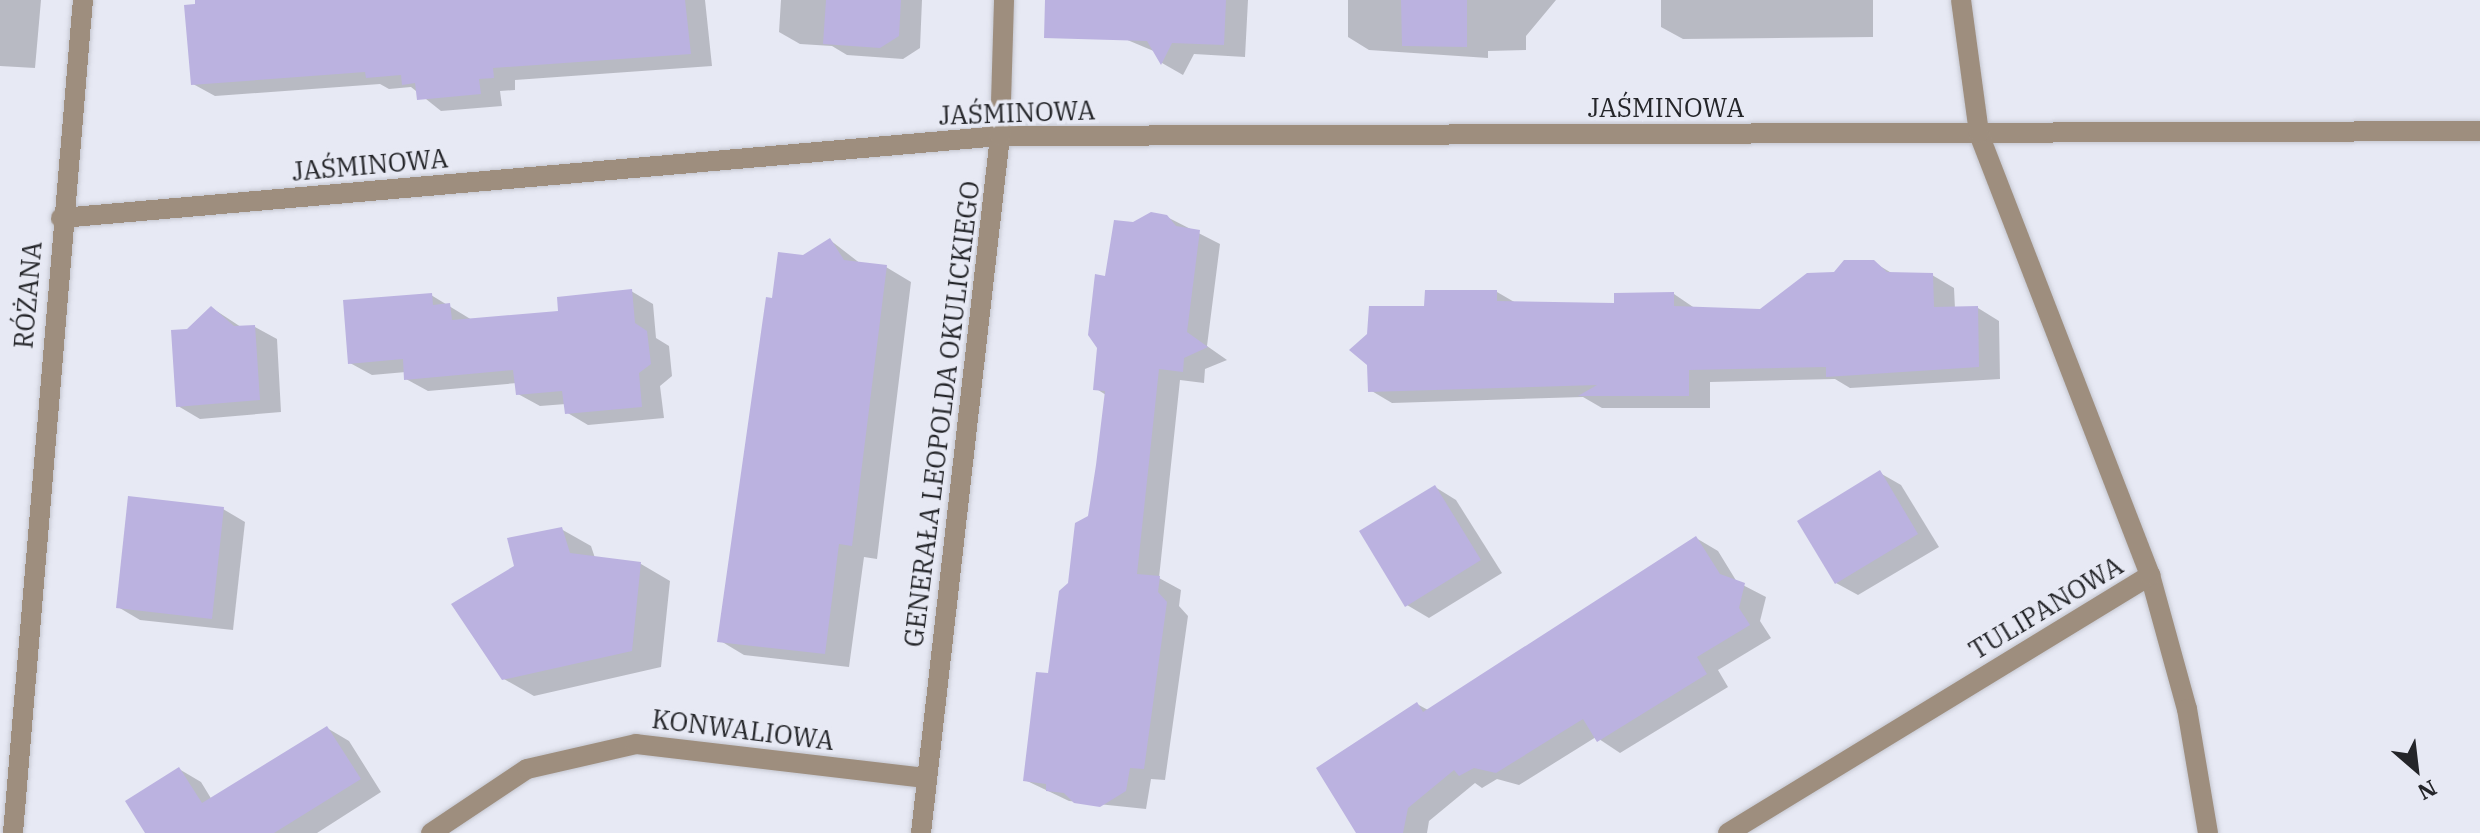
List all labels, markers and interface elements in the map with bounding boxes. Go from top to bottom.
street label: JAŚMINOWA [1588,92,1744,124]
street label: JAŚMINOWA [938,95,1096,131]
street label: JAŚMINOWA [291,143,449,187]
street label: GENERAŁA LEOPOLDA OKULICKIEGO [898,179,986,649]
street label: RÓŻANA [8,240,48,350]
street label: TULIPANOWA [1963,550,2129,666]
street label: KONWALIOWA [650,703,836,757]
north arrow [2376,729,2456,809]
text: N [2413,774,2442,808]

